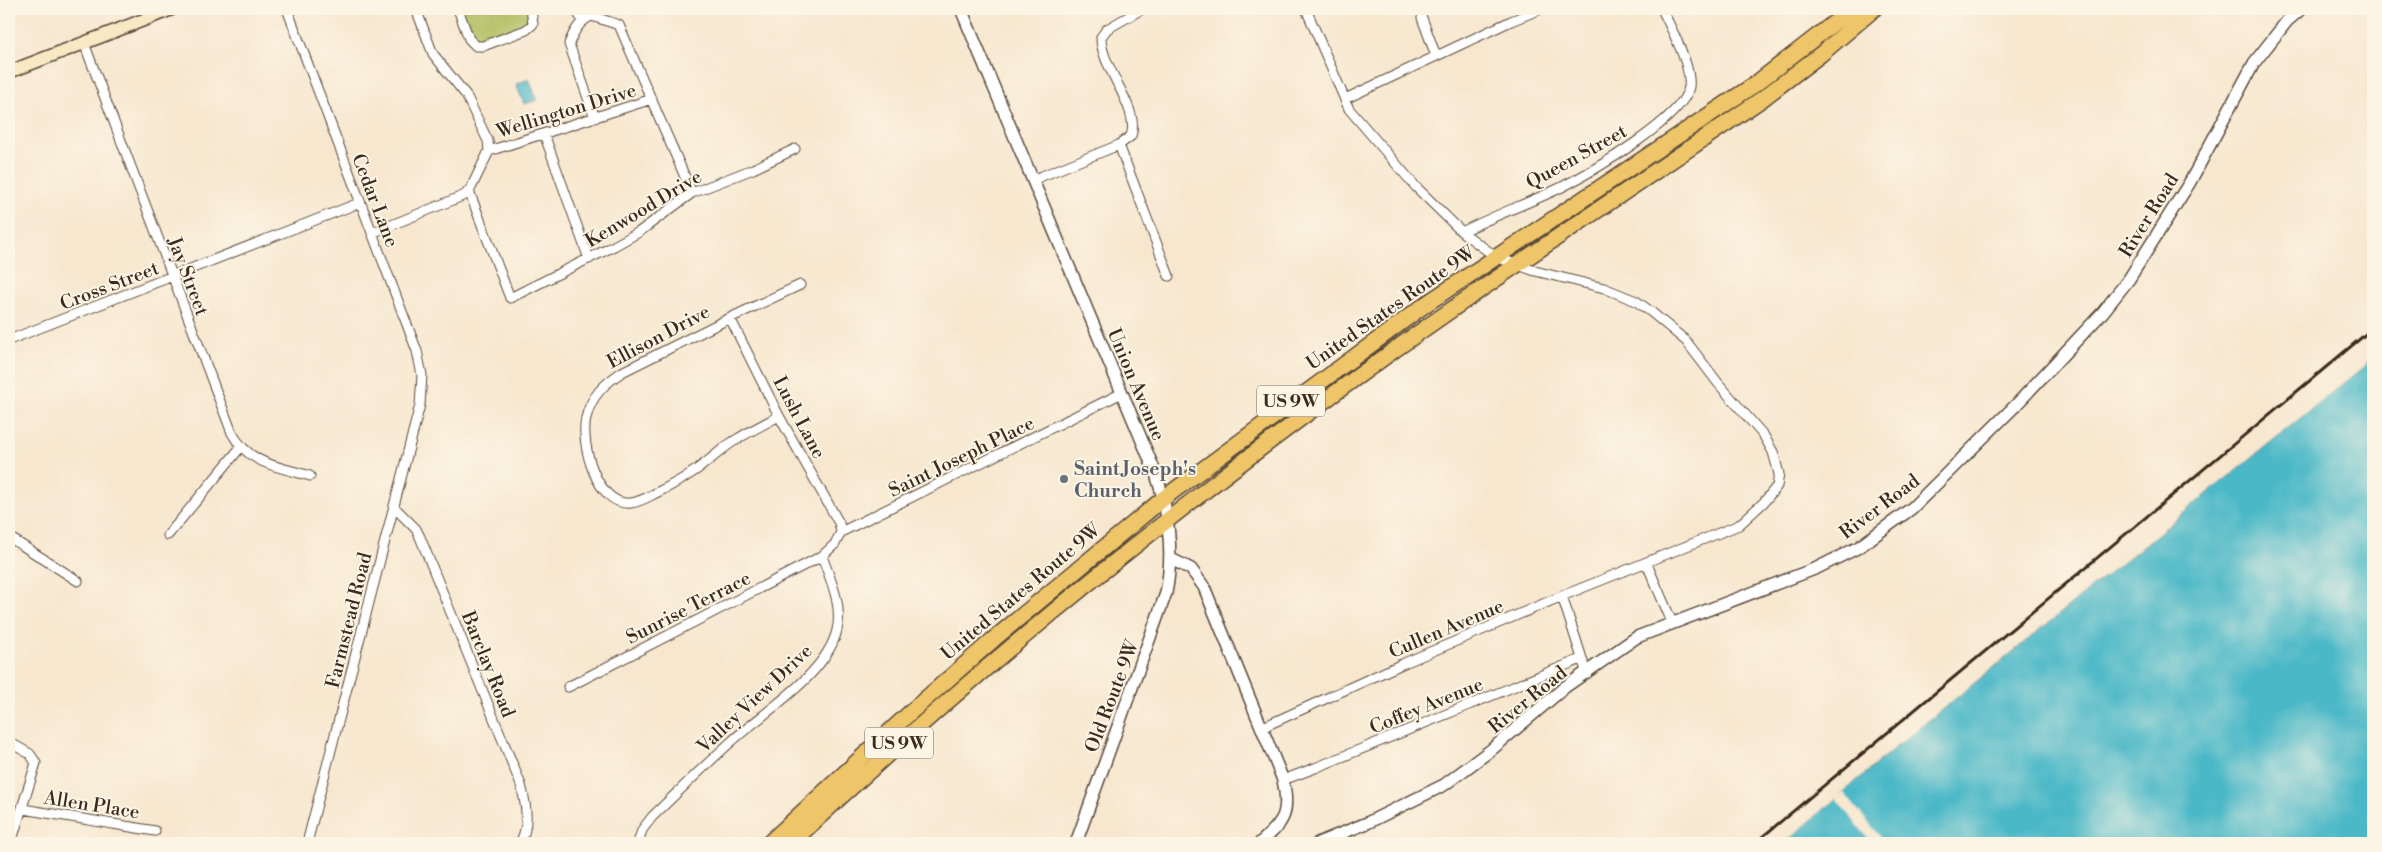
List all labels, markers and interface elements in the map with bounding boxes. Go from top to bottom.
street label: Wellington Drive [492,78,639,144]
street label: Queen Street [1522,119,1631,194]
street label: Cedar Lane [346,150,404,251]
street label: Kenwood Drive [581,165,706,253]
street label: River Road [2114,169,2184,262]
street label: Jay Street [162,233,214,319]
street label: United States Route 9W [1301,240,1480,375]
street label: Cross Street [57,256,162,316]
street label: Ellison Drive [603,300,714,374]
street label: Union Avenue [1102,325,1171,444]
street label: Lush Lane [767,372,831,463]
road number: US 9W [1257,386,1325,416]
street label: Saint Joseph Place [885,411,1038,503]
place label: Saint Joseph's Church [1074,457,1196,503]
street label: River Road [1835,469,1925,545]
marker: Saint Joseph's Church [1058,473,1070,485]
street label: United States Route 9W [936,517,1106,666]
street label: Farmstead Road [320,550,377,691]
street label: Sunrise Terrace [622,566,755,650]
street label: Cullen Avenue [1385,594,1508,664]
street label: Barclay Road [455,607,520,721]
street label: Old Route 9W [1079,636,1145,756]
street label: Valley View Drive [691,639,817,759]
street label: River Road [1483,661,1572,739]
street label: Coffey Avenue [1366,672,1487,740]
road number: US 9W [865,728,933,758]
street label: Allen Place [41,785,141,824]

